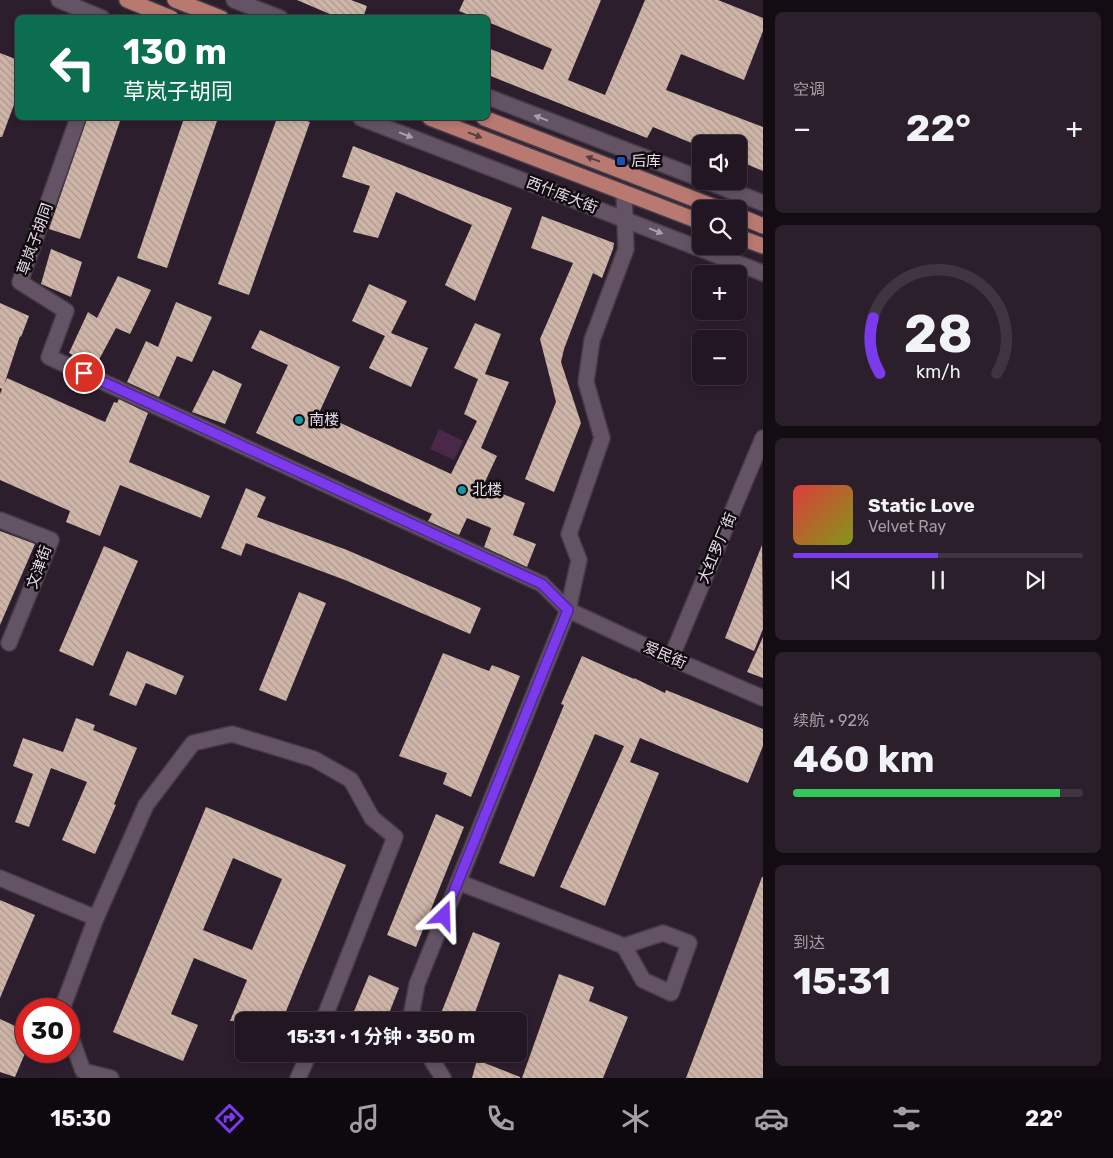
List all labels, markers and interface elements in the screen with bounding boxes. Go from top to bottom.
text: 130 m [123,31,227,73]
icon: left [40,35,105,100]
text: 草岚子胡同 [123,78,233,105]
text: 空调 [793,80,825,99]
text: 22° [906,105,971,151]
text: − [793,112,811,145]
text: + [1066,112,1083,145]
one-way arrow [534,114,549,121]
one-way arrow [399,132,414,139]
one-way arrow [468,132,483,139]
map controls [692,135,747,385]
button: sound [692,135,747,190]
place label: 后库 [631,152,661,170]
one-way arrow [585,155,600,163]
marker: 后库 [615,155,627,167]
street label: 西什库大街 [524,173,600,217]
button: search [692,200,747,255]
street label: 草岚子胡同 [14,201,56,277]
one-way arrow [649,227,664,235]
button: + [692,265,747,320]
text: 28 [903,303,973,365]
button: − [692,330,747,385]
pin [63,352,105,394]
icon: arrive [70,359,98,387]
text: km/h [916,361,960,382]
place label: 南楼 [309,411,339,429]
marker: 南楼 [293,414,305,426]
place label: 北楼 [472,481,502,499]
marker: 北楼 [456,484,468,496]
text: Static Love [868,494,975,517]
street label: 大红罗厂街 [694,510,740,586]
text: Velvet Ray [868,517,946,536]
street label: 文津街 [23,543,55,591]
icon: previous [827,566,855,594]
icon: pause [924,566,952,594]
icon: next [1021,566,1049,594]
street label: 爱民街 [641,638,689,672]
text: 续航 · 92% [793,711,869,730]
text: 460 km [793,736,935,782]
position arrow [417,889,469,941]
text: 到达 [793,933,825,952]
text: 15:31 [793,958,891,1004]
speed limit sign: 30 [15,998,80,1063]
text: 15:31 · 1 分钟 · 350 m [287,1025,475,1048]
icon: directions [212,1101,247,1136]
icon: music [347,1101,382,1136]
icon: phone [483,1101,518,1136]
icon: climate [618,1101,653,1136]
icon: car [754,1101,789,1136]
icon: filters [889,1101,924,1136]
text: 15:30 [50,1105,111,1132]
text: 22° [1025,1105,1063,1132]

